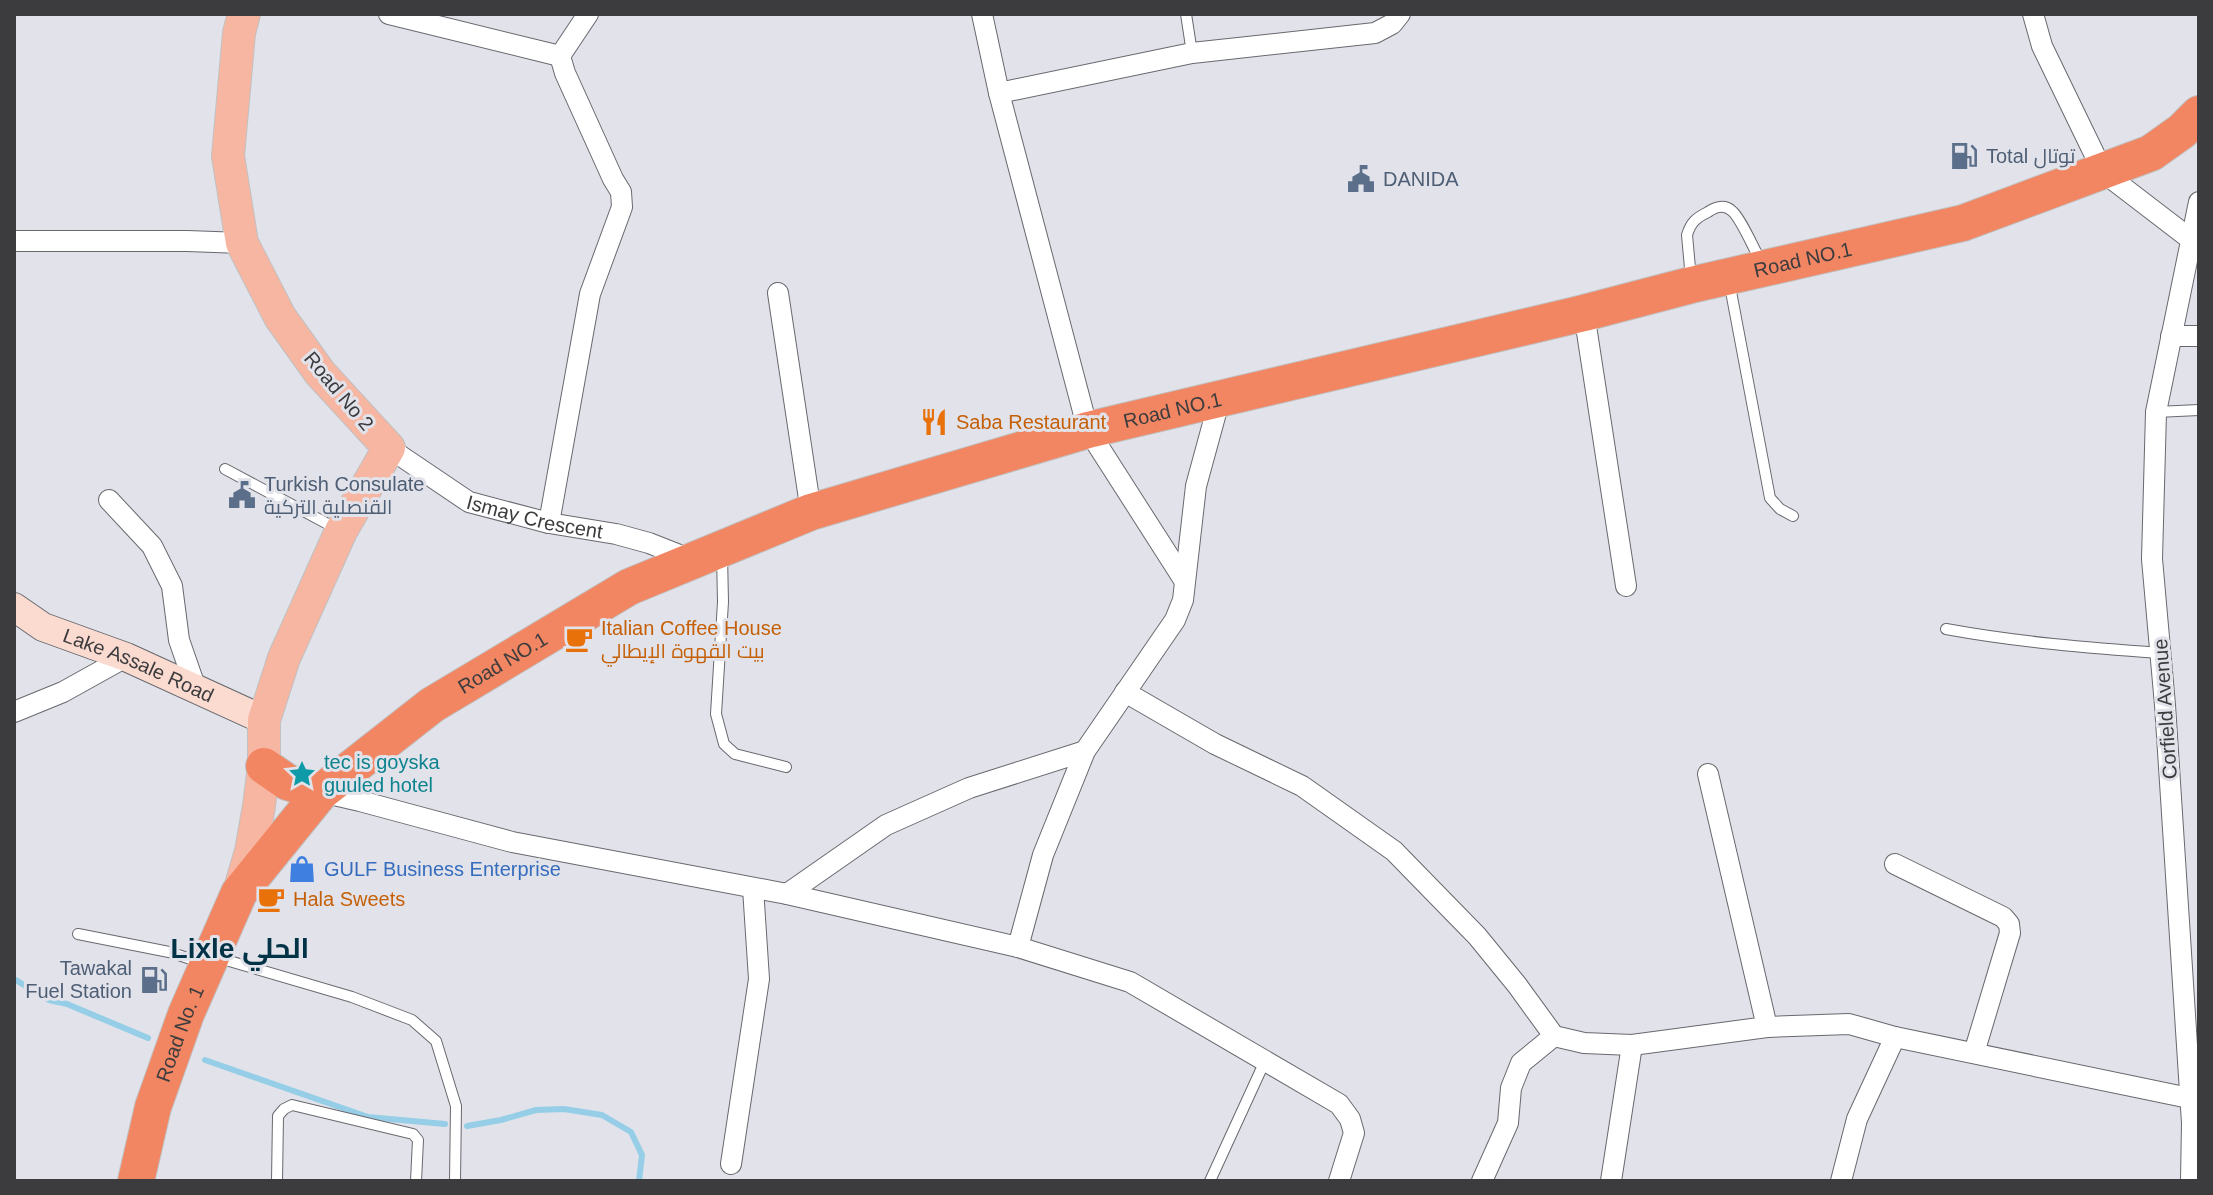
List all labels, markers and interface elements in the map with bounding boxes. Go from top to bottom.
fuel station icon: Total توتال [1949,141,1979,171]
place label: Total توتال [1986,145,2076,169]
public building icon: DANIDA [1346,164,1376,194]
place label: DANIDA [1383,168,1459,190]
street label: Road NO.1 [1751,238,1854,281]
street label: Road No 2 [300,347,378,435]
street label: Road NO.1 [1121,388,1224,432]
restaurant icon: Saba Restaurant [919,407,949,437]
place label: Saba Restaurant [956,411,1107,433]
place label: Turkish Consulate القنصلية التركية [264,473,424,519]
public building icon: Turkish Consulate القنصلية التركية [227,480,257,510]
street label: Ismay Crescent [464,491,605,543]
place label: Italian Coffee House بيت القهوة الإيطالي [601,617,782,667]
street label: Lake Assale Road [60,624,217,707]
cafe icon: Italian Coffee House بيت القهوة الإيطالي [564,624,594,654]
street label: Road NO.1 [454,628,551,698]
street label: Corfield Avenue [2149,638,2181,780]
place label: tec is goyska guuled hotel [324,751,440,796]
place icon: tec is goyska guuled hotel [287,759,317,789]
shop icon: GULF Business Enterprise [287,854,317,884]
place label: GULF Business Enterprise [324,858,561,880]
cafe icon: Hala Sweets [256,884,286,914]
place label: Hala Sweets [293,888,405,910]
district label: Lixle الحلي [171,933,309,971]
place label: Tawakal Fuel Station [25,957,132,1002]
fuel station icon: Tawakal Fuel Station [139,965,169,995]
street label: Road No. 1 [152,982,208,1085]

